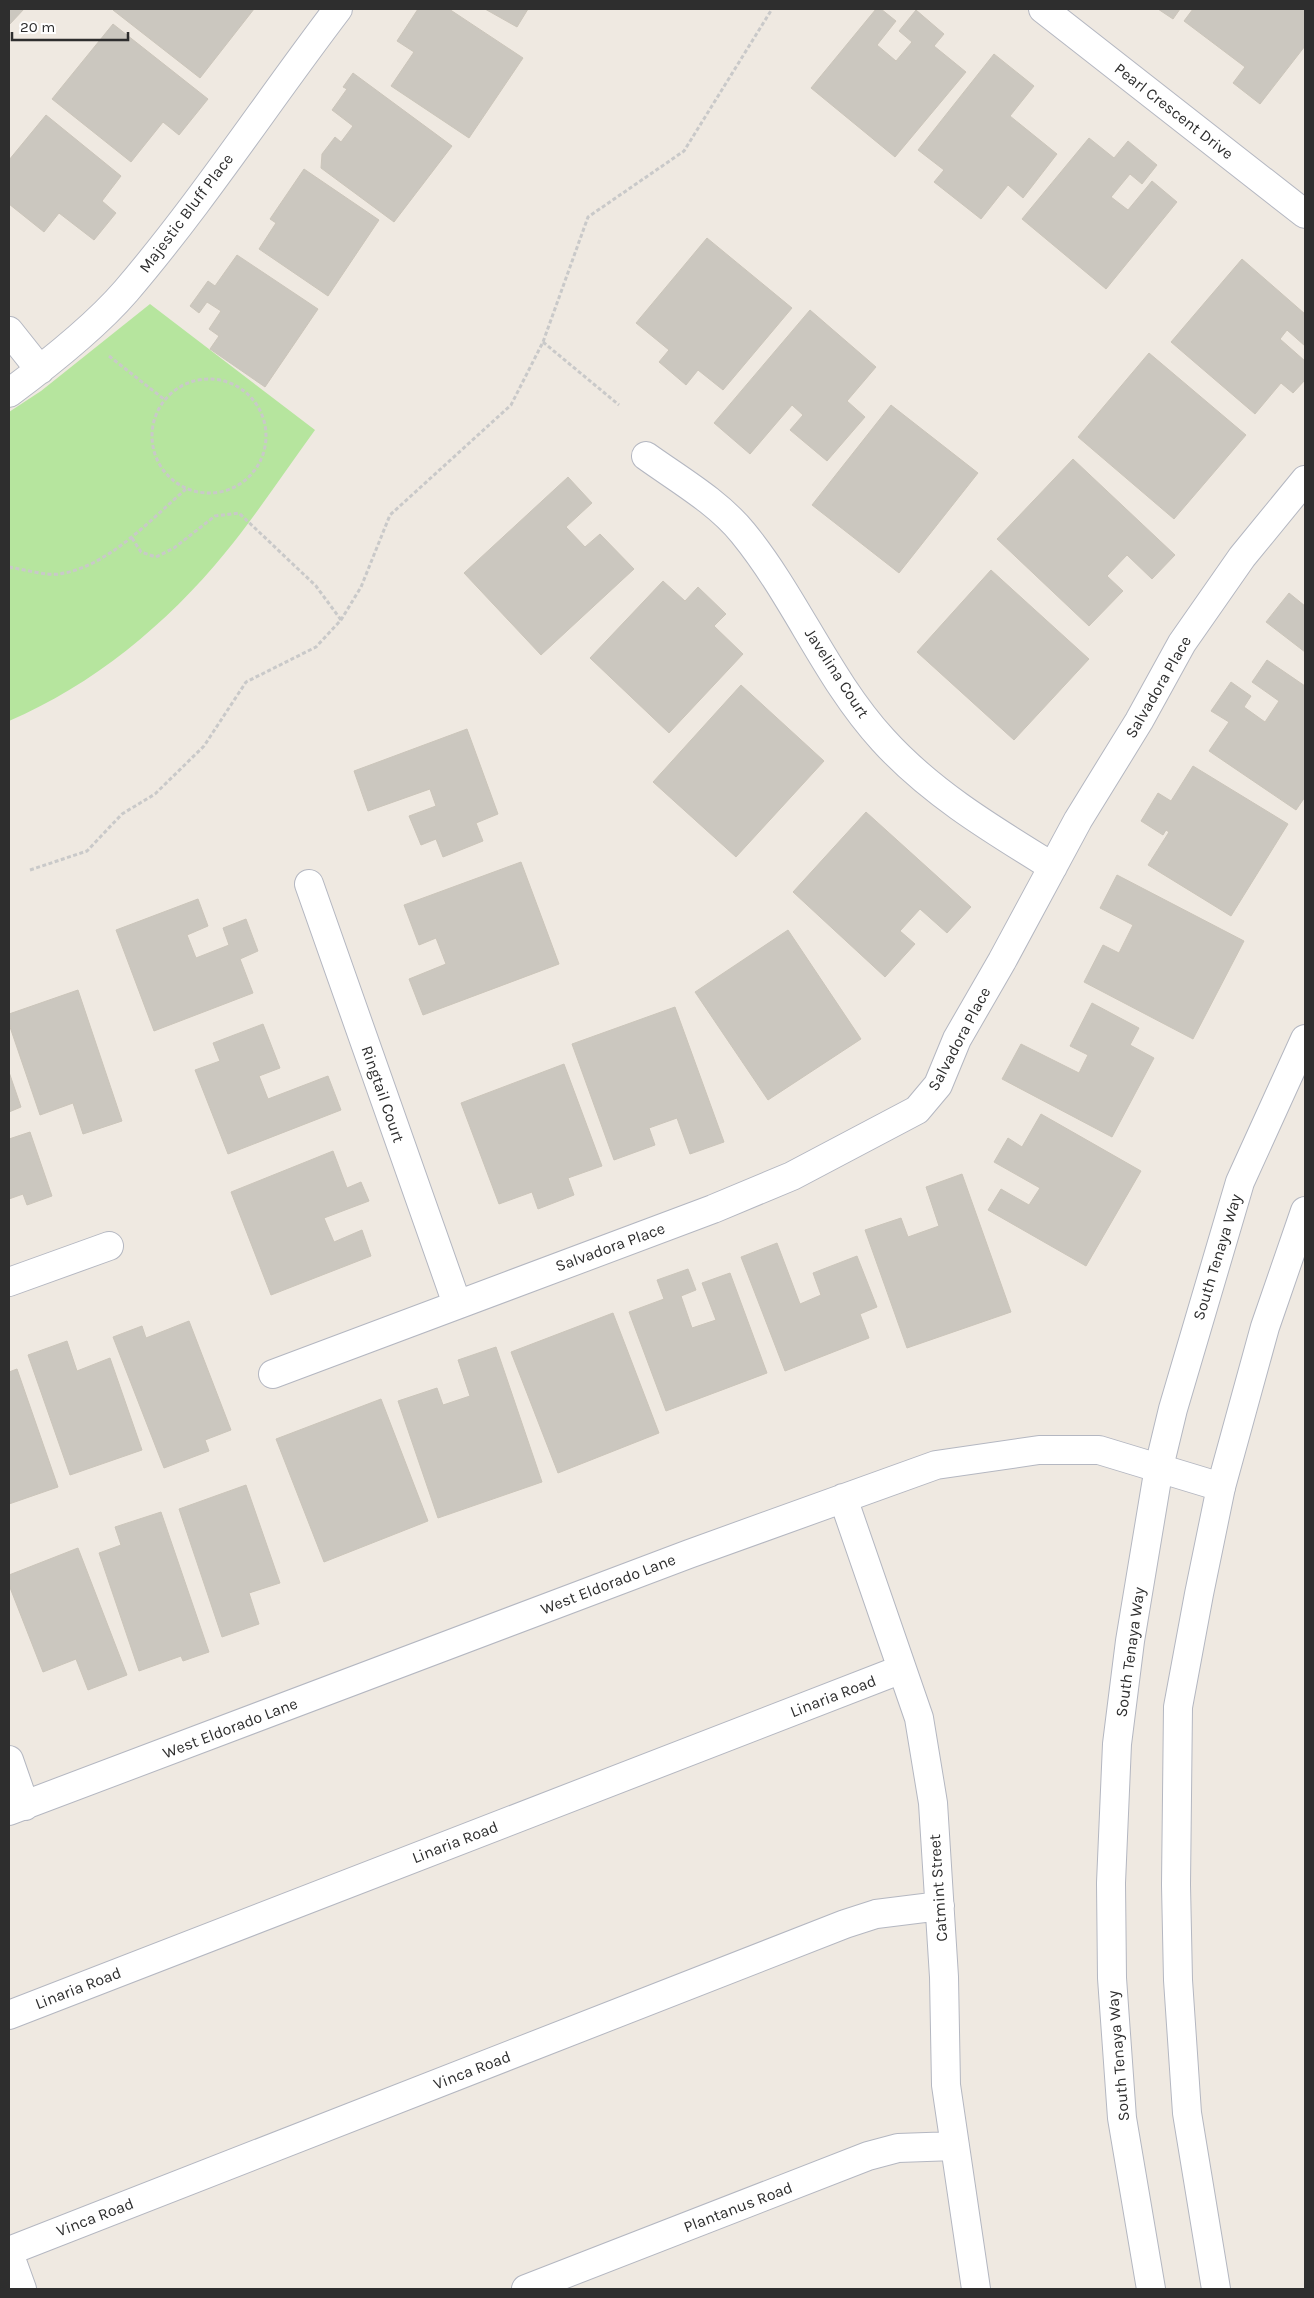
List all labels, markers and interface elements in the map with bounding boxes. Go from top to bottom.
scale bar [12,10,129,42]
text: 20 m [20,18,55,36]
street label: Pearl Crescent Drive [1111,59,1237,163]
street label: Majestic Bluff Place [135,150,237,276]
street label: Javelina Court [801,625,873,721]
street label: Salvadora Place [1121,632,1195,742]
street label: Salvadora Place [924,984,994,1094]
street label: Ringtail Court [358,1043,408,1145]
street label: South Tenaya Way [1189,1191,1245,1322]
street label: Salvadora Place [553,1218,667,1276]
street label: West Eldorado Lane [538,1550,678,1618]
street label: South Tenaya Way [1111,1585,1149,1718]
street label: Linaria Road [787,1671,879,1721]
street label: West Eldorado Lane [160,1694,300,1762]
street label: Linaria Road [409,1817,501,1867]
street label: Catmint Street [925,1834,951,1942]
street label: Linaria Road [32,1963,124,2013]
street label: South Tenaya Way [1103,1989,1133,2122]
street label: Vinca Road [431,2047,513,2093]
street label: Plantanus Road [681,2178,795,2236]
street label: Vinca Road [54,2194,136,2240]

